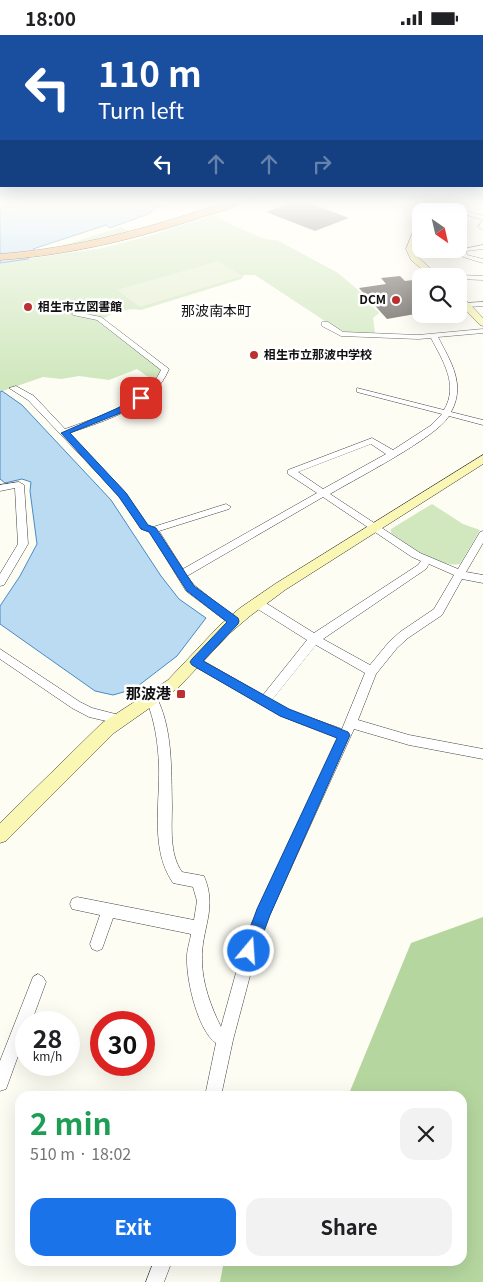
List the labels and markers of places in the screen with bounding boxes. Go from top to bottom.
place label: DCM [359,290,386,307]
marker: DCM [390,294,402,306]
place label: 相生市立図書館 [38,297,122,314]
marker: 相生市立図書館 [22,301,34,313]
place label: 相生市立那波中学校 [264,345,372,362]
marker: 相生市立那波中学校 [248,349,260,361]
pin [120,377,162,419]
place label: 那波港 [126,682,171,703]
marker: 那波港 [175,688,187,700]

